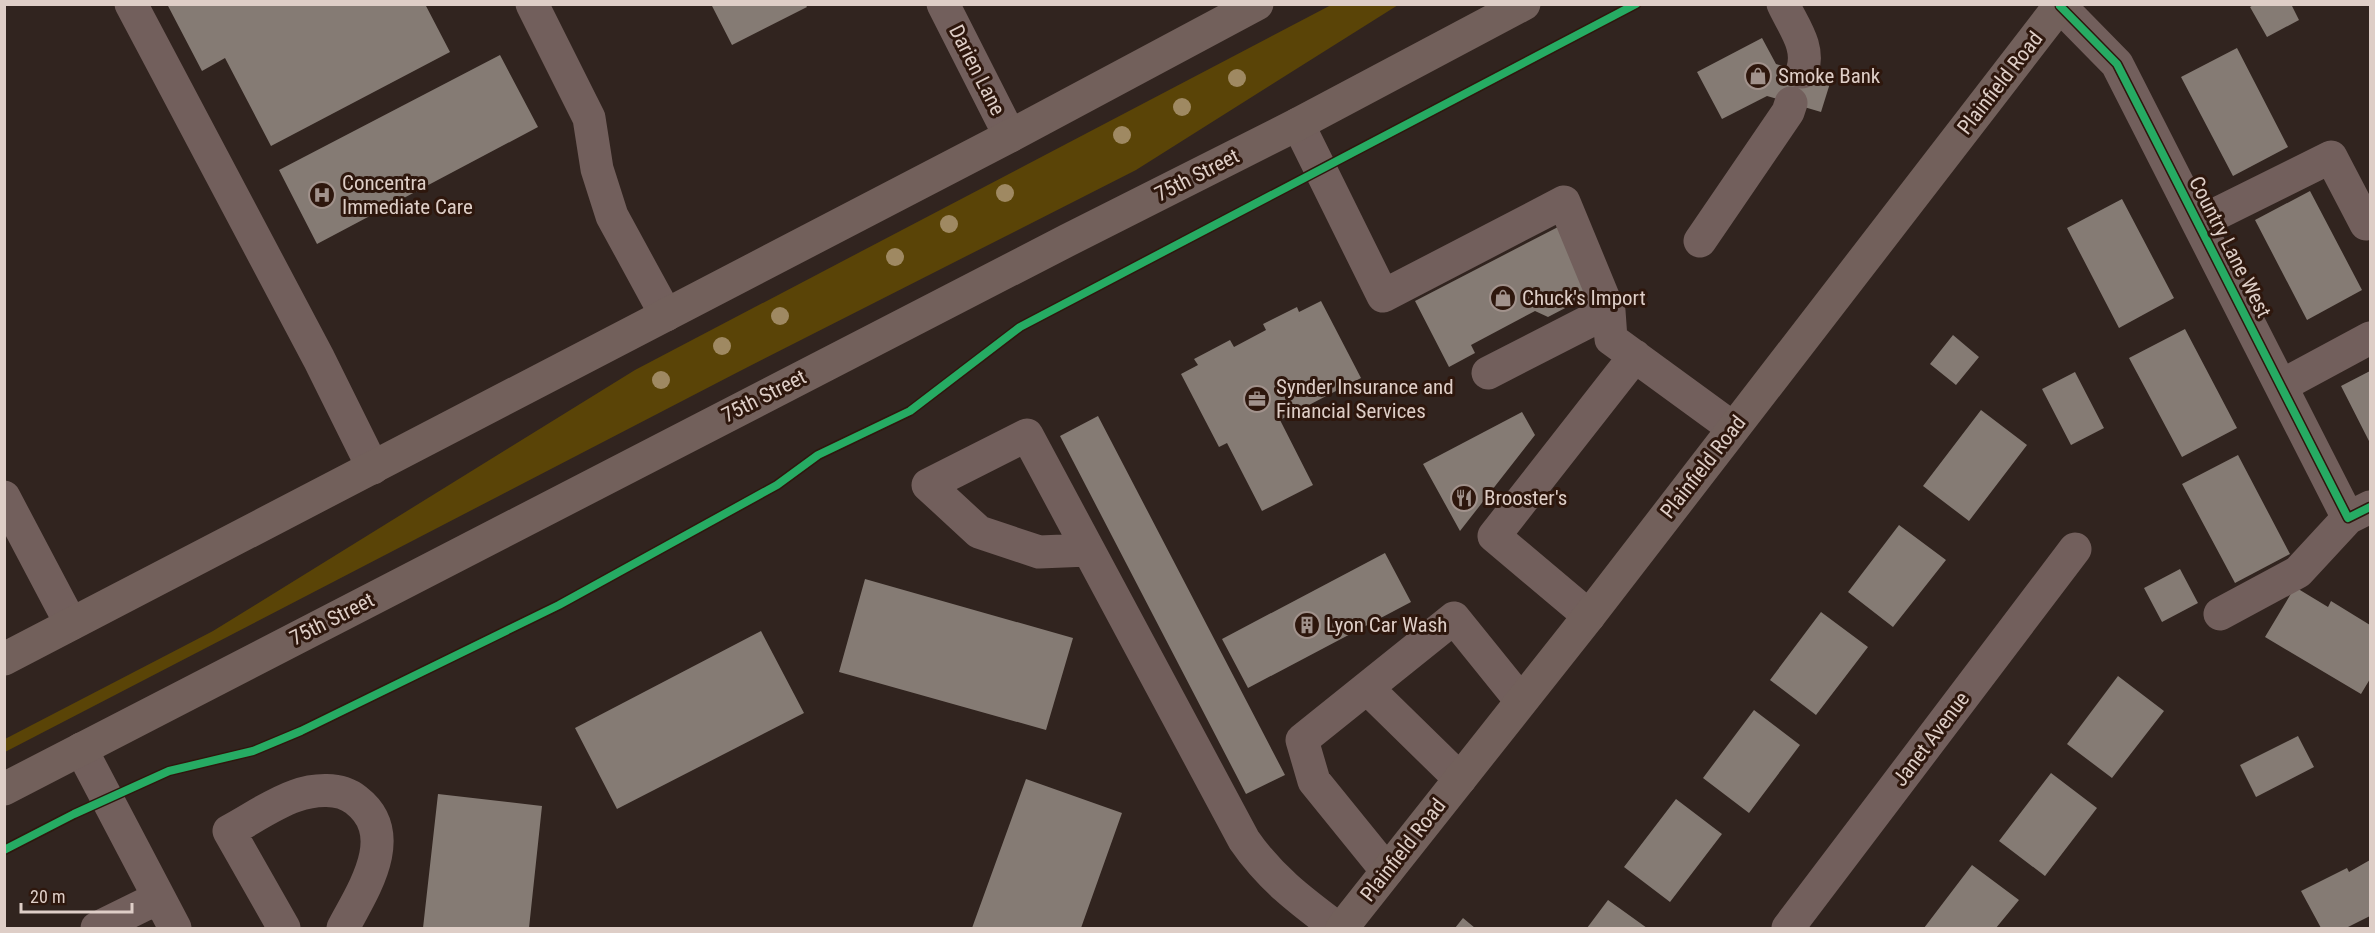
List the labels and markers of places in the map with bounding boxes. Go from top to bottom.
shop icon: Smoke Bank [1743,61,1773,91]
place label: Smoke Bank [1778,64,1881,88]
place label: Concentra Immediate Care [342,171,473,219]
hospital icon: Concentra Immediate Care [307,180,337,210]
shop icon: Chuck's Import [1488,283,1518,313]
place label: Chuck's Import [1522,286,1646,310]
place label: Synder Insurance and Financial Services [1276,375,1454,423]
office icon: Synder Insurance and Financial Services [1242,384,1272,414]
restaurant icon: Brooster's [1449,483,1479,513]
place label: Brooster's [1484,486,1567,510]
building icon: Lyon Car Wash [1292,610,1322,640]
place label: Lyon Car Wash [1326,613,1447,637]

